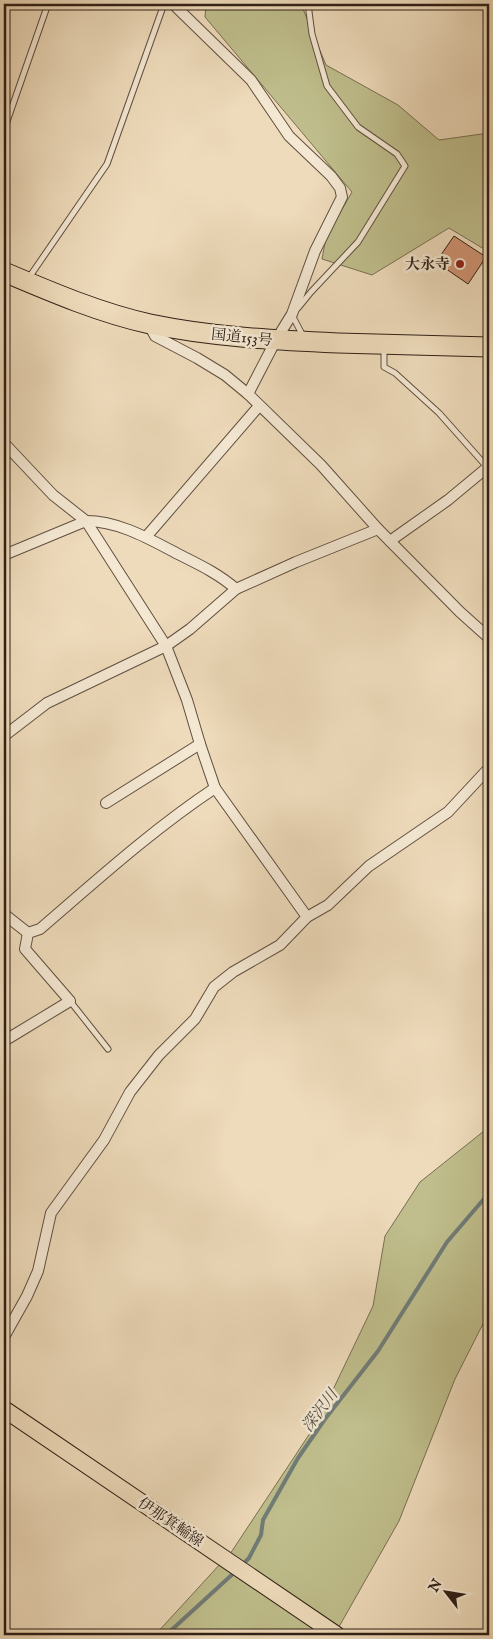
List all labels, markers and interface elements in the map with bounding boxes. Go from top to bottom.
place label: 大永寺 [405,255,450,274]
marker: 大永寺 [454,258,466,270]
street label: 国道153号 [210,325,274,350]
water label: 深沢川 [298,1384,344,1436]
street label: 伊那箕輪線 [134,1494,207,1551]
north arrow [420,1566,470,1616]
text: N [424,1576,447,1597]

